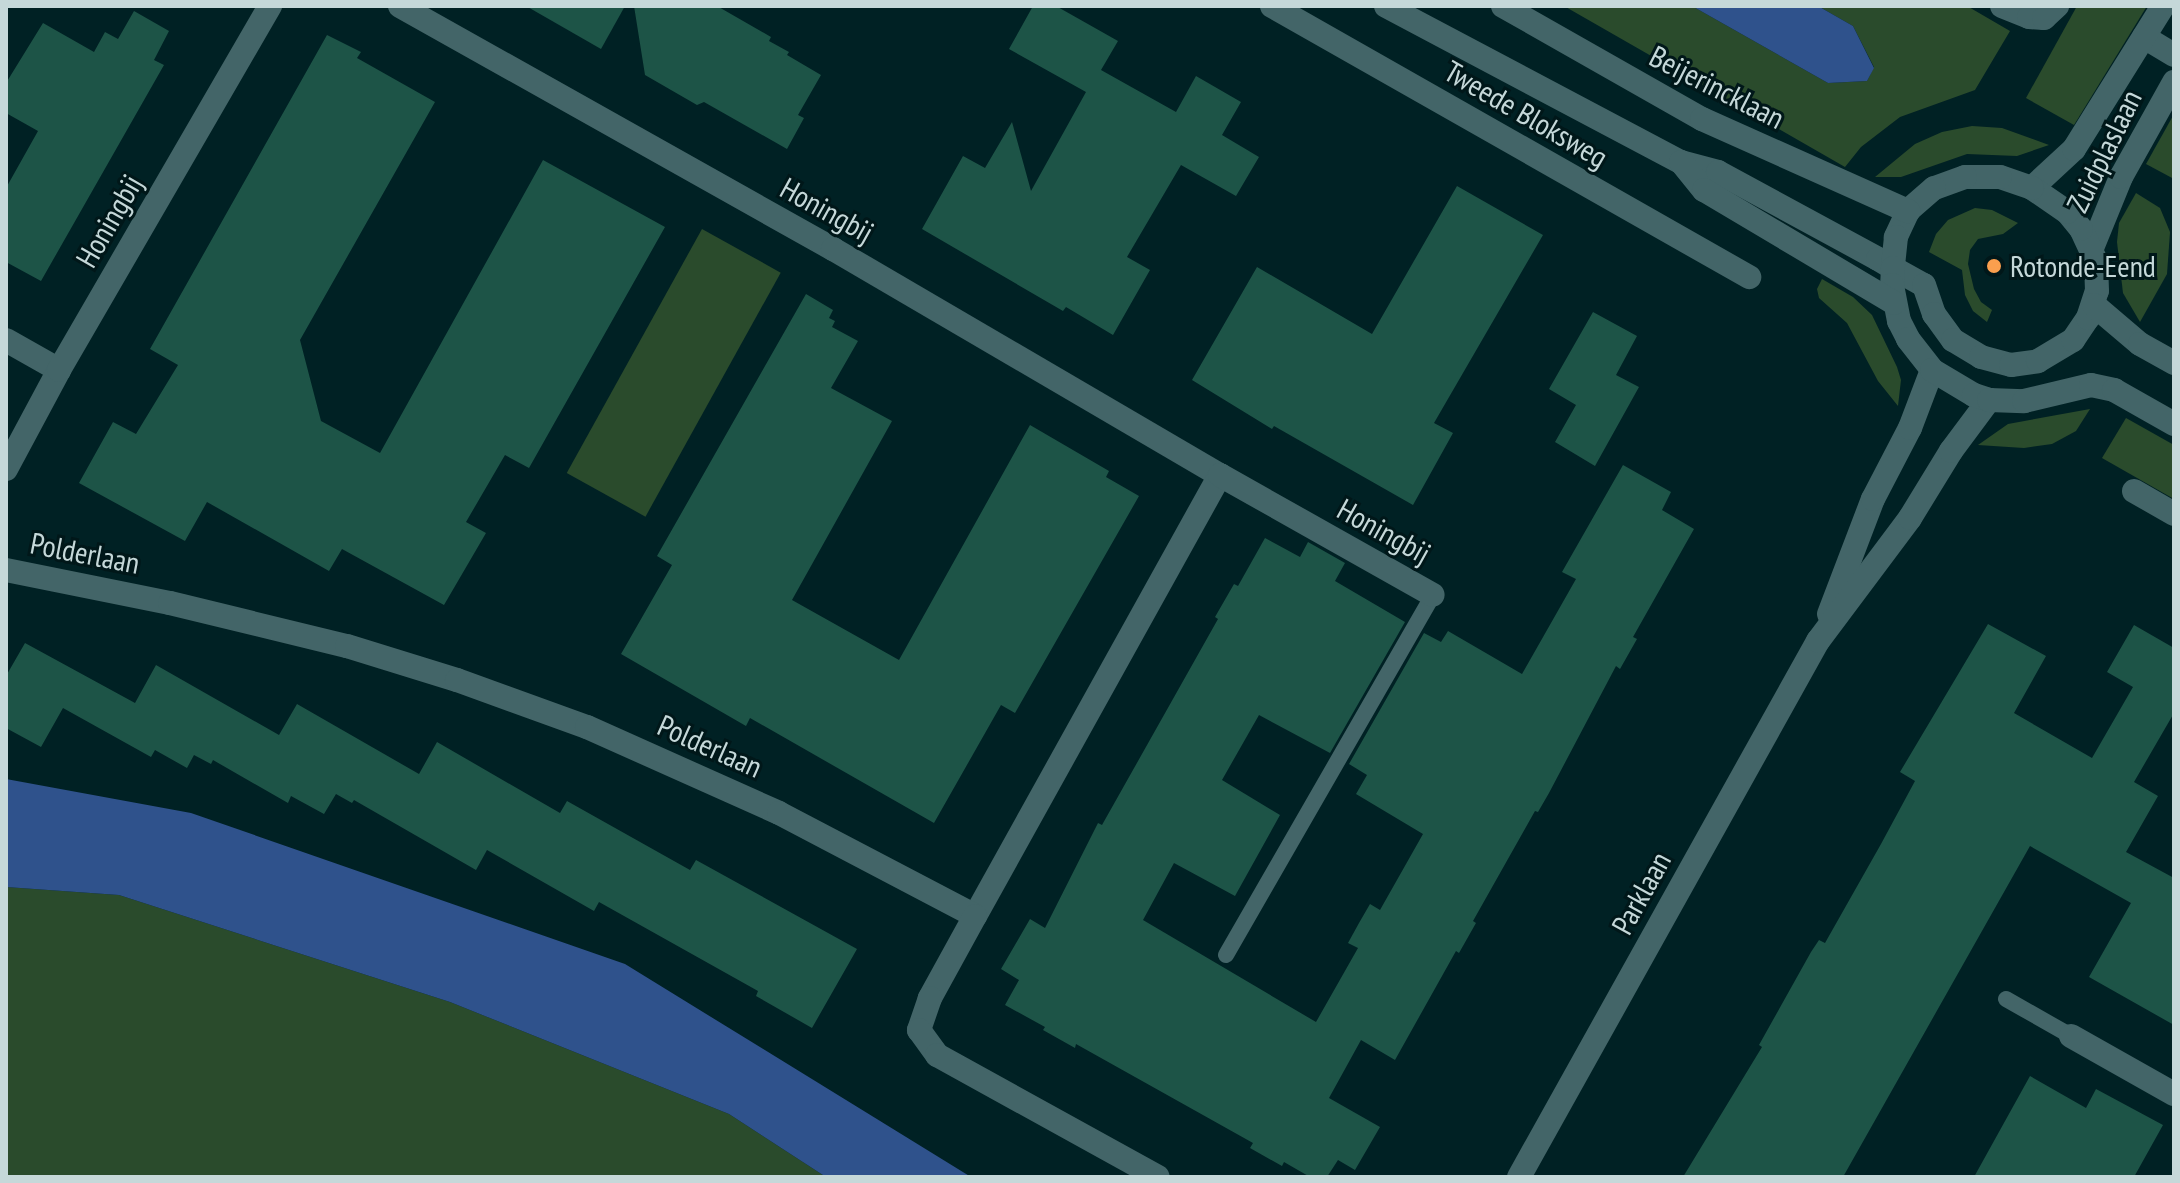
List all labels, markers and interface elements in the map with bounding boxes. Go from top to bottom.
street label: Beijerincklaan [1644,38,1790,136]
street label: Tweede Bloksweg [1438,53,1614,175]
street label: Zuidplaslaan [2059,84,2149,218]
street label: Honingbij [68,168,150,274]
street label: Honingbij [774,170,880,250]
place label: Rotonde-Eend [2010,248,2156,284]
marker: Rotonde-Eend [1985,257,2003,275]
street label: Honingbij [1331,491,1437,571]
street label: Polderlaan [27,525,143,581]
street label: Polderlaan [652,707,768,785]
street label: Parklaan [1604,845,1678,941]

